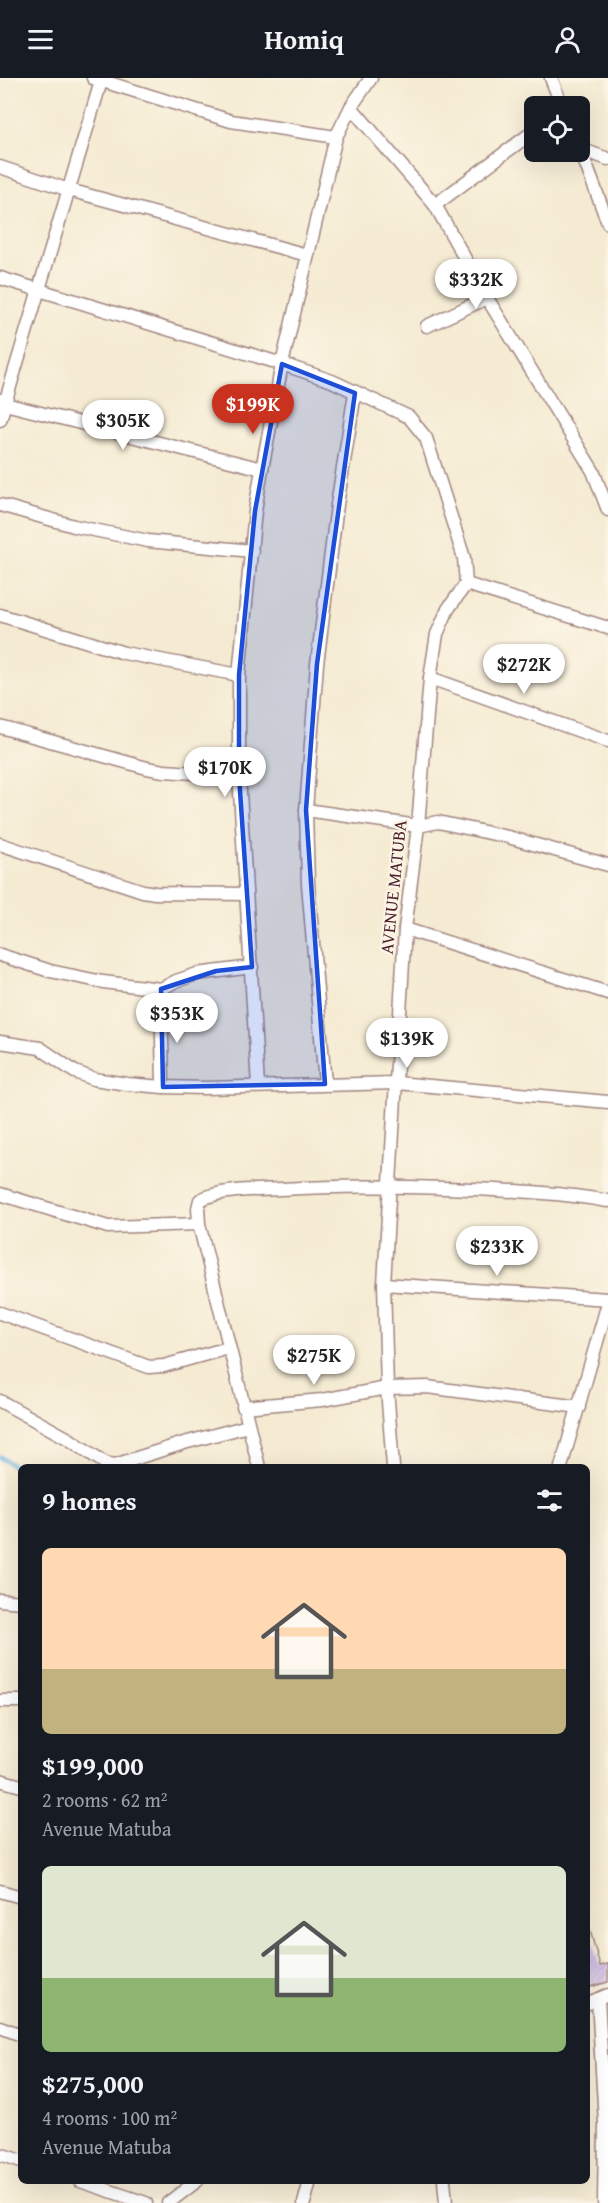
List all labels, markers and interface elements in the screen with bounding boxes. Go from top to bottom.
text: Homiq [264,19,344,59]
icon: menu [24,23,57,56]
icon: person [551,23,584,56]
map controls [524,96,590,162]
button: locate [524,96,590,162]
pin: $332K [434,259,518,310]
text: $332K [449,264,503,293]
pin: $199K [211,384,295,435]
text: $199K [226,389,280,418]
pin: $305K [81,400,165,451]
text: $305K [96,405,150,434]
pin: $272K [482,644,566,695]
text: $272K [497,649,551,678]
pin: $170K [183,747,267,798]
text: $170K [198,752,252,781]
street label: AVENUE MATUBA [373,818,413,956]
pin: $353K [135,993,219,1044]
text: $353K [150,998,204,1027]
pin: $139K [365,1018,449,1069]
text: $139K [380,1023,434,1052]
pin: $233K [455,1226,539,1277]
text: $233K [470,1231,524,1260]
pin: $275K [272,1335,356,1386]
text: $275K [287,1340,341,1369]
text: 9 homes [42,1481,137,1520]
icon: filters [533,1484,566,1517]
icon: home [250,1587,358,1695]
text: $199,000 [42,1746,144,1785]
text: 2 rooms · 62 m² [42,1785,168,1814]
text: Avenue Matuba [42,1814,171,1843]
icon: home [250,1905,358,2013]
text: $275,000 [42,2064,144,2103]
text: 4 rooms · 100 m² [42,2103,177,2132]
text: Avenue Matuba [42,2132,171,2161]

